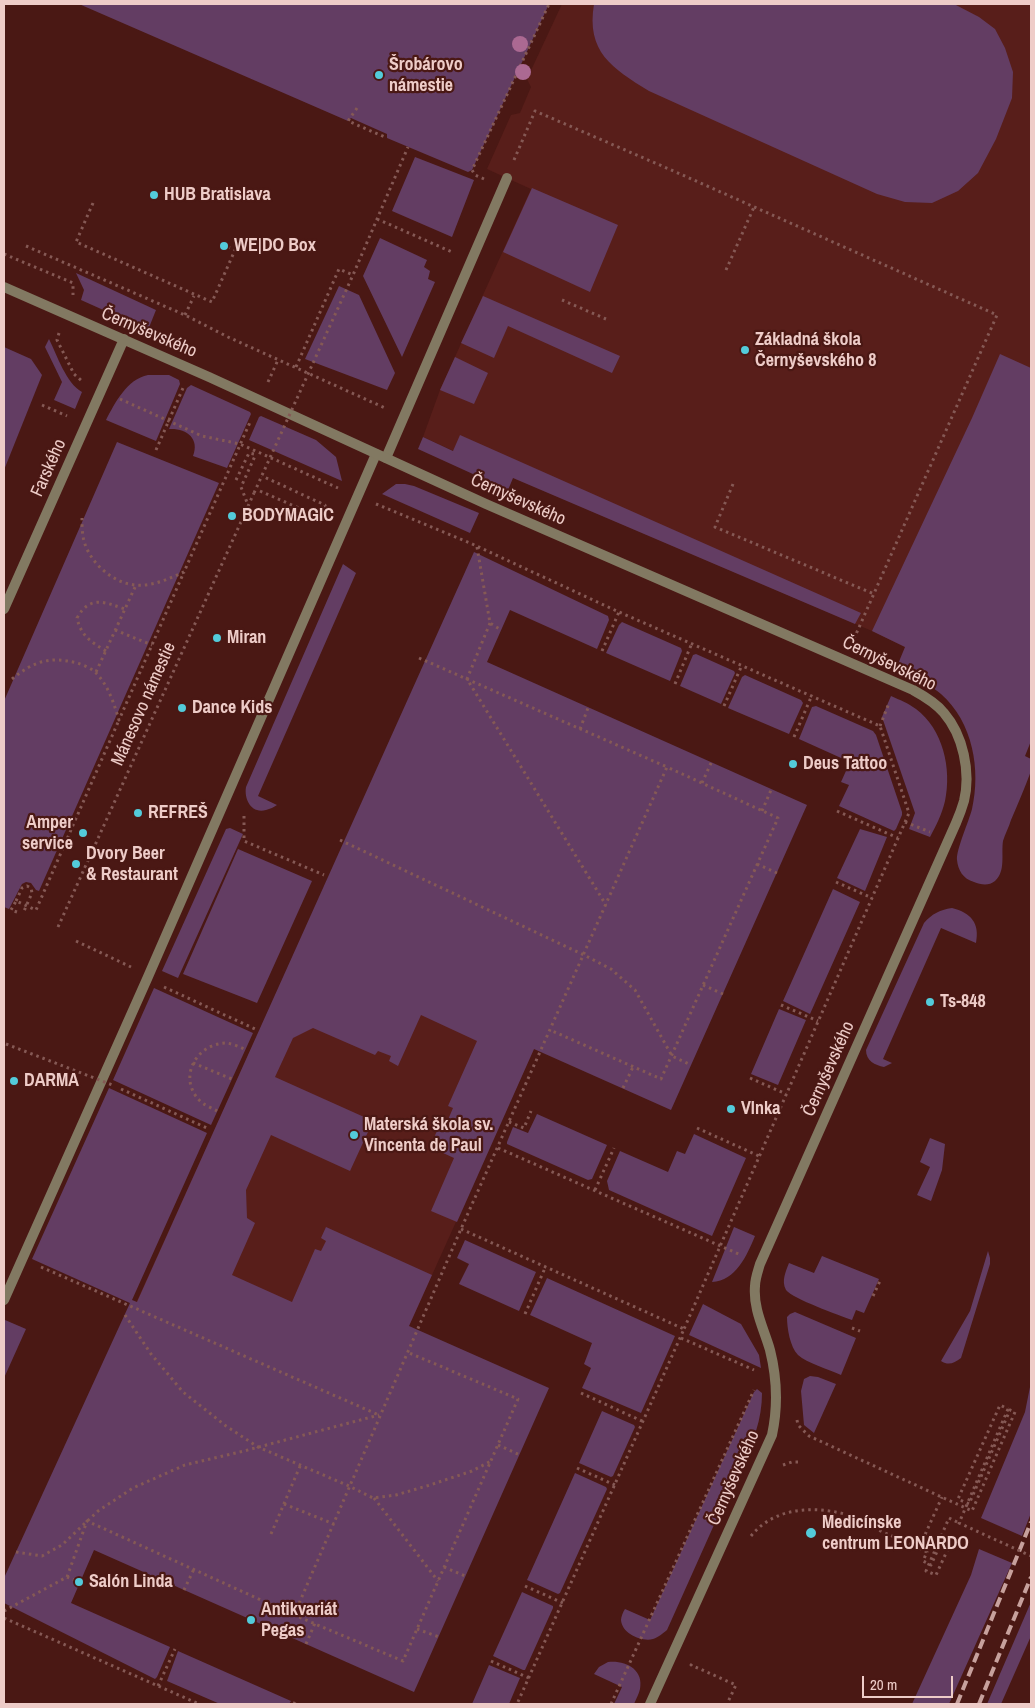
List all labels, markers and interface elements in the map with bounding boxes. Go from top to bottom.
place label: Šrobárovo námestie [389,54,463,96]
marker: Šrobárovo námestie [373,69,385,81]
place label: HUB Bratislava [164,184,271,206]
marker: HUB Bratislava [148,189,160,201]
place label: WE|DO Box [234,235,316,257]
marker: WE|DO Box [218,240,230,252]
street label: Černyševského [98,303,200,363]
place label: Základná škola Černyševského 8 [755,329,876,372]
marker: Základná škola Černyševského 8 [739,344,751,356]
street label: Farského [27,436,71,500]
street label: Černyševského [467,469,569,531]
place label: BODYMAGIC [242,505,334,527]
marker: BODYMAGIC [226,510,238,522]
place label: Miran [227,627,266,649]
marker: Miran [211,632,223,644]
street label: Černyševského [839,632,939,696]
street label: Mánesovo námestie [107,639,181,769]
place label: Dance Kids [192,697,272,719]
marker: Dance Kids [176,702,188,714]
place label: Deus Tattoo [803,753,887,775]
marker: Deus Tattoo [787,758,799,770]
place label: REFREŠ [148,802,208,824]
marker: REFREŠ [132,807,144,819]
place label: Amper service [22,812,73,854]
marker: Amper service [77,827,89,839]
place label: Dvory Beer & Restaurant [86,843,178,886]
marker: Dvory Beer & Restaurant [70,858,82,870]
place label: Ts-848 [940,991,986,1013]
marker: Ts-848 [924,996,936,1008]
street label: Černyševského [798,1018,860,1120]
place label: DARMA [24,1070,79,1092]
marker: DARMA [8,1075,20,1087]
place label: Vlnka [741,1098,780,1120]
marker: Vlnka [725,1103,737,1115]
place label: Materská škola sv. Vincenta de Paul [364,1114,493,1156]
marker: Materská škola sv. Vincenta de Paul [348,1129,360,1141]
street label: Černyševského [703,1427,765,1529]
place label: Medicínske centrum LEONARDO [822,1512,969,1555]
marker: Medicínske centrum LEONARDO [804,1526,818,1540]
place label: Salón Linda [89,1571,173,1593]
marker: Salón Linda [73,1576,85,1588]
place label: Antikvariát Pegas [261,1599,337,1642]
marker: Antikvariát Pegas [245,1614,257,1626]
scale bar [865,1666,956,1698]
text: 20 m [870,1674,897,1695]

